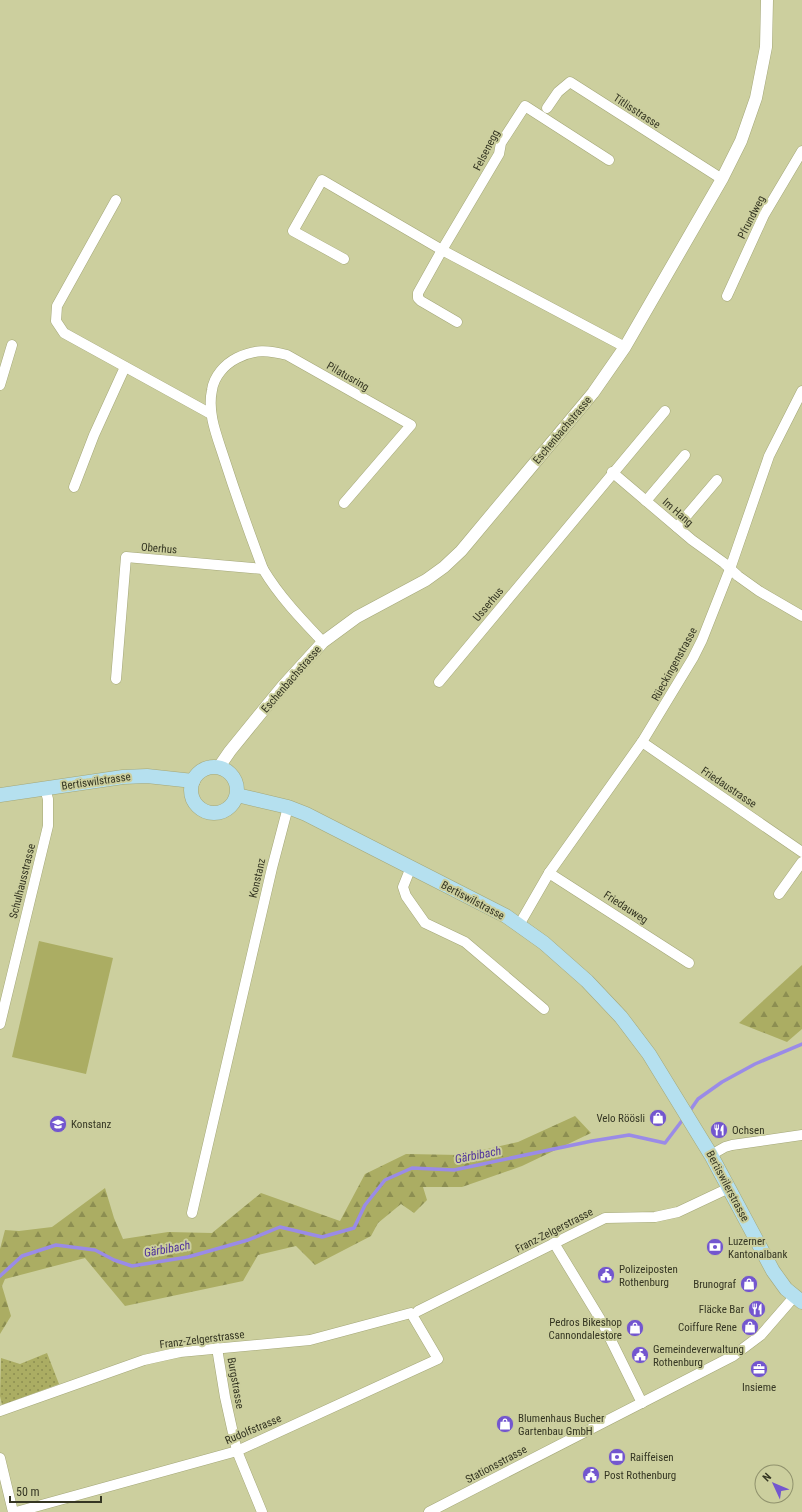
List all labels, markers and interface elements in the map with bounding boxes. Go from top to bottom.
street label: Titlisstrasse [611,91,663,131]
street label: Felsenegg [471,128,502,173]
street label: Pfrundweg [735,193,768,241]
street label: Pilatusring [324,359,371,394]
street label: Eschenbachstrasse [530,394,594,467]
street label: Im Hang [660,496,696,529]
street label: Oberhus [140,540,178,557]
street label: Usserhus [470,585,506,624]
street label: Rüeckingenstrasse [649,625,700,703]
street label: Eschenbachstrasse [259,643,324,715]
street label: Friedaustrasse [699,764,759,811]
street label: Bertiswilstrasse [61,770,131,793]
street label: Schulhausstrasse [7,842,38,920]
street label: Konstanz [247,857,268,899]
street label: Bertiswilstrasse [439,878,507,923]
street label: Friedauweg [601,888,650,926]
shop icon: Velo Röösli [648,1108,668,1128]
place label: Velo Röösli [596,1112,645,1125]
school or university icon: Konstanz [48,1114,68,1134]
place label: Konstanz [71,1118,112,1131]
restaurant icon: Ochsen [709,1120,729,1140]
place label: Ochsen [732,1124,765,1137]
water label: Gärbibach [454,1144,503,1166]
street label: Bertiswilerstrasse [703,1149,752,1224]
street label: Franz-Zelgerstrasse [513,1205,595,1256]
place label: Luzerner Kantonalbank [728,1235,787,1261]
bank icon: Luzerner Kantonalbank [705,1237,725,1257]
water label: Gärbibach [143,1238,192,1260]
place label: Polizeiposten Rothenburg [619,1263,678,1289]
public building icon: Polizeiposten Rothenburg [596,1265,616,1285]
shop icon: Brunograf [739,1274,759,1294]
place label: Brunograf [693,1278,737,1291]
restaurant icon: Fläcke Bar [747,1299,767,1319]
place label: Fläcke Bar [699,1303,745,1316]
place label: Pedros Bikeshop Cannondalestore [548,1316,622,1342]
shop icon: Coiffure Rene [740,1317,760,1337]
shop icon: Pedros Bikeshop Cannondalestore [625,1318,645,1338]
place label: Coiffure Rene [678,1321,737,1334]
street label: Franz-Zelgerstrasse [159,1328,245,1351]
place label: Gemeindeverwaltung Rothenburg [653,1343,744,1369]
public building icon: Gemeindeverwaltung Rothenburg [630,1345,650,1365]
street label: Burgstrasse [225,1356,246,1410]
office icon: Insieme [749,1359,769,1379]
place label: Insieme [742,1381,776,1394]
street label: Rudolfstrasse [223,1412,283,1447]
place label: Blumenhaus Bucher Gartenbau GmbH [518,1412,605,1438]
shop icon: Blumenhaus Bucher Gartenbau GmbH [495,1414,515,1434]
street label: Stationsstrasse [463,1443,529,1486]
bank icon: Raiffeisen [607,1447,627,1467]
place label: Raiffeisen [630,1451,674,1464]
north arrow [754,1464,794,1504]
public building icon: Post Rothenburg [581,1465,601,1485]
place label: Post Rothenburg [604,1469,676,1482]
text: N [760,1470,774,1484]
scale bar [10,1478,101,1504]
text: 50 m [16,1485,40,1499]

